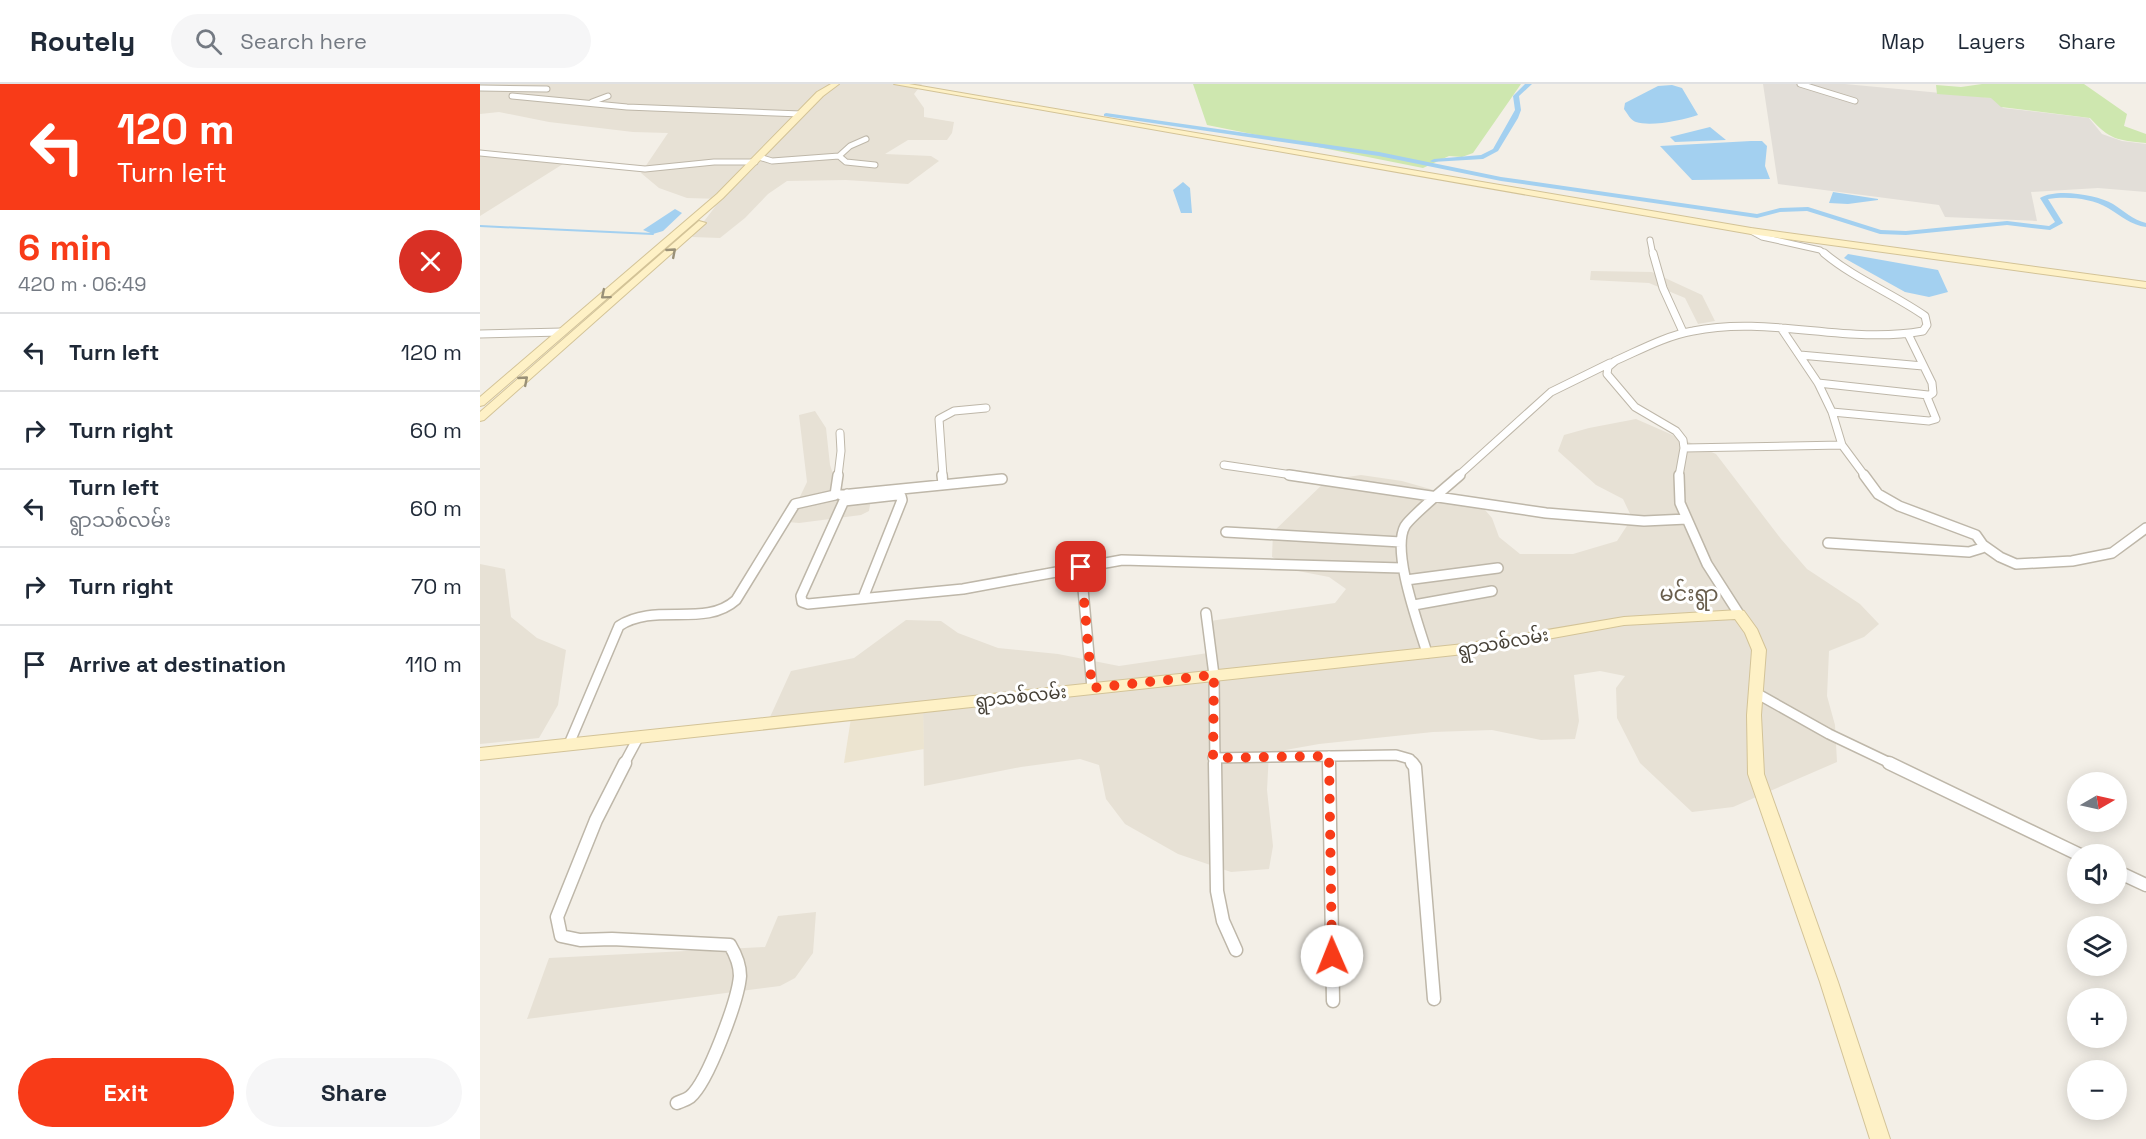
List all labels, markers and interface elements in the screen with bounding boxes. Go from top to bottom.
search box [171,14,591,68]
text: Routely [30,23,135,59]
icon: search [192,25,225,58]
text: Search here [240,27,367,55]
text: Map [1881,28,1925,55]
text: Layers [1958,28,2025,55]
text: Share [2058,28,2116,55]
text: 120 m [117,103,235,156]
icon: left [18,108,96,186]
text: Turn left [117,155,227,190]
text: 6 min [18,225,112,271]
button: close [399,230,462,293]
one-way arrow [665,248,676,259]
text: 420 m · 06:49 [18,271,147,297]
one-way arrow [601,288,612,299]
icon: left [18,336,51,369]
text: Turn left [69,338,159,366]
text: 120 m [401,338,462,366]
one-way arrow [518,376,529,387]
icon: right [18,414,51,447]
text: Turn right [69,416,174,444]
text: 60 m [410,416,462,444]
text: Turn left [69,473,159,501]
icon: left [18,492,51,525]
text: 60 m [410,494,462,522]
text: ရွာသစ်လမ်း [69,507,171,533]
pin [1055,541,1106,592]
icon: arrive [1064,550,1097,583]
icon: right [18,570,51,603]
text: Turn right [69,572,174,600]
text: 70 m [411,572,462,600]
district label: မင်းရွာ [1659,578,1719,611]
street label: ရွာသစ်လမ်း [1456,622,1551,665]
icon: arrive [18,648,51,681]
text: Arrive at destination [69,650,286,678]
text: 110 m [405,650,462,678]
street label: ရွာသစ်လမ်း [974,679,1068,716]
north arrow [2067,772,2127,832]
map controls [2067,772,2127,1120]
button: sound [2067,844,2127,904]
button: layers [2067,916,2127,976]
position arrow [1300,924,1364,988]
button: + [2067,988,2127,1048]
button: Exit [18,1058,234,1127]
button: Share [246,1058,462,1127]
button: − [2067,1060,2127,1120]

